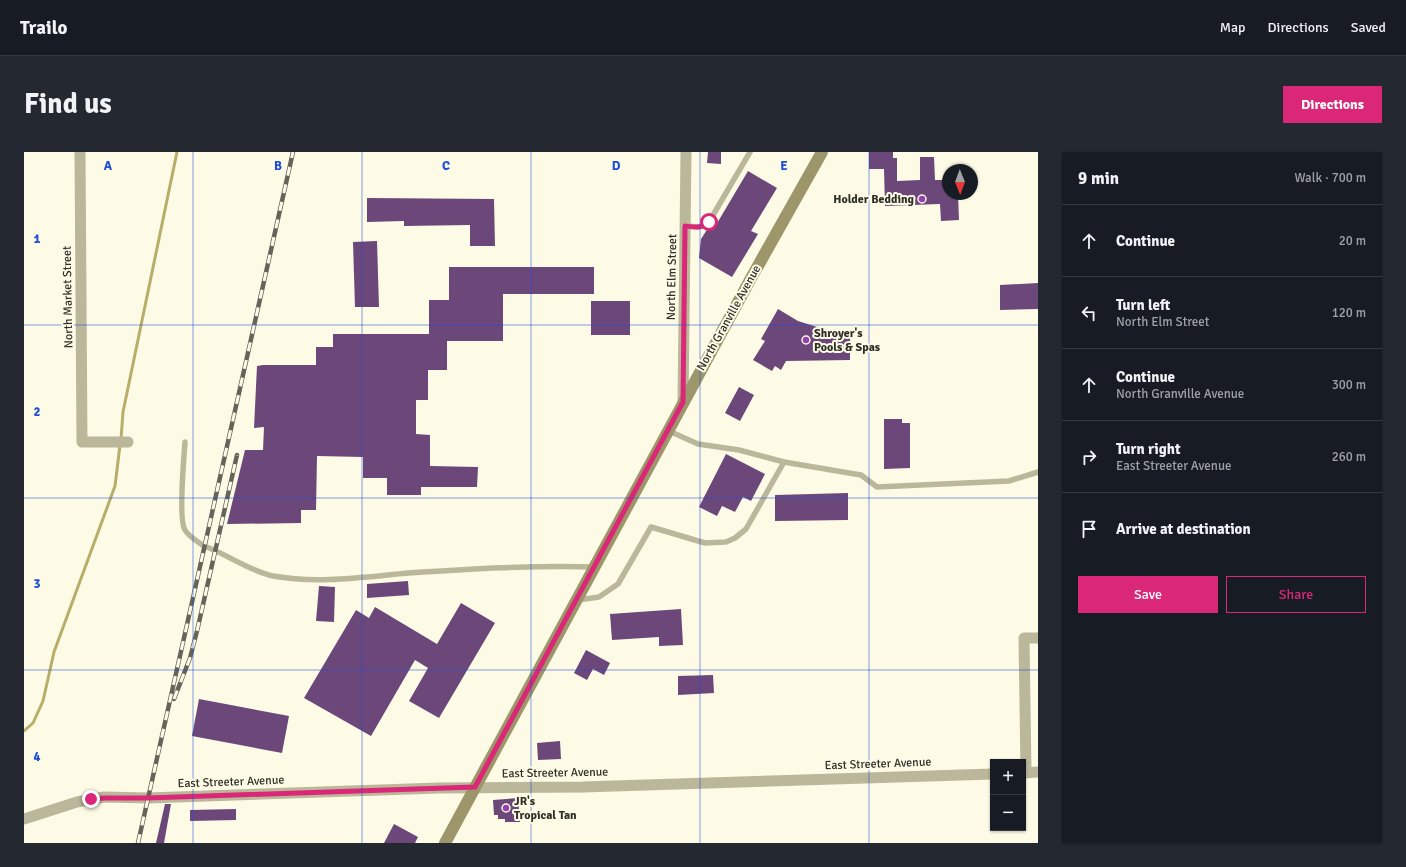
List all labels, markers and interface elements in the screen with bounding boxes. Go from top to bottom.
text: Trailo [20,16,67,40]
text: Map [1220,19,1246,36]
text: Directions [1268,19,1329,36]
text: Saved [1351,19,1386,36]
button: Directions [1283,86,1382,123]
text: Find us [24,87,112,121]
text: A [104,158,113,174]
text: B [274,158,282,174]
text: C [442,158,450,174]
text: D [612,158,621,174]
text: E [780,158,788,174]
north arrow [942,164,978,200]
text: 9 min [1078,168,1119,189]
text: Walk · 700 m [1295,170,1366,186]
place label: Holder Bedding [833,192,915,207]
marker: Holder Bedding [917,194,927,204]
route start [700,213,718,231]
icon: ahead [1078,230,1100,252]
text: 1 [33,231,41,247]
text: Continue [1116,232,1175,250]
text: 20 m [1339,233,1366,249]
street label: North Elm Street [664,234,680,320]
street label: North Market Street [60,246,76,348]
street label: North Granville Avenue [694,263,764,373]
text: Turn left [1116,296,1170,314]
icon: left [1078,302,1100,324]
text: 120 m [1332,305,1366,321]
text: North Elm Street [1116,314,1209,330]
place label: Shroyer's Pools & Spas [814,326,881,355]
marker: Shroyer's Pools & Spas [801,335,811,345]
text: Continue [1116,368,1175,386]
icon: ahead [1078,374,1100,396]
text: 300 m [1332,377,1366,393]
text: North Granville Avenue [1116,386,1244,402]
text: 2 [33,404,41,420]
text: Turn right [1116,440,1181,458]
icon: right [1078,446,1100,468]
text: 260 m [1332,449,1366,465]
text: East Streeter Avenue [1116,458,1232,474]
icon: arrive [1078,518,1100,540]
text: Arrive at destination [1116,520,1251,538]
text: 3 [33,576,41,592]
button: Save [1078,576,1218,613]
button: Share [1226,576,1366,613]
text: 4 [33,749,41,765]
street label: East Streeter Avenue [824,755,932,773]
map controls [990,759,1026,831]
button: + [990,759,1026,795]
street label: East Streeter Avenue [502,765,608,781]
street label: East Streeter Avenue [177,773,285,791]
route end [82,790,100,808]
place label: JR's Tropical Tan [514,794,577,823]
button: − [990,795,1026,831]
marker: JR's Tropical Tan [501,803,511,813]

